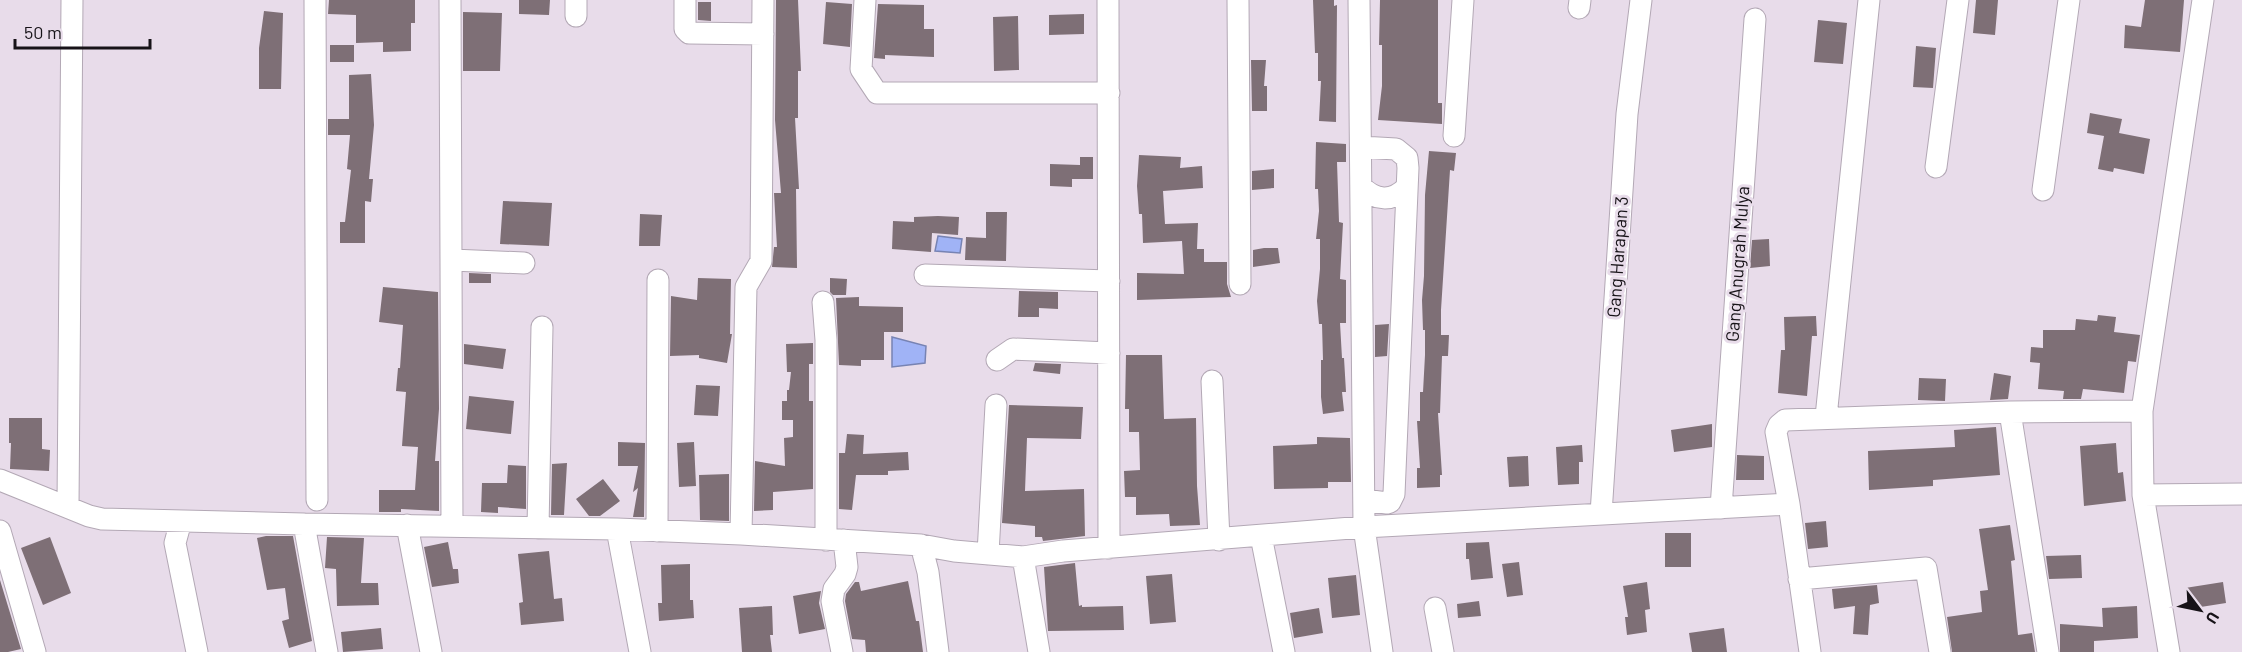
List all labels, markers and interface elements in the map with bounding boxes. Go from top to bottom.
scale bar [15,12,150,50]
text: 50 m [24,21,62,43]
street label: Gang Anugrah Mulya [1721,185,1753,342]
street label: Gang Harapan 3 [1602,196,1632,318]
north arrow [2170,580,2230,640]
text: U [2202,609,2224,628]

